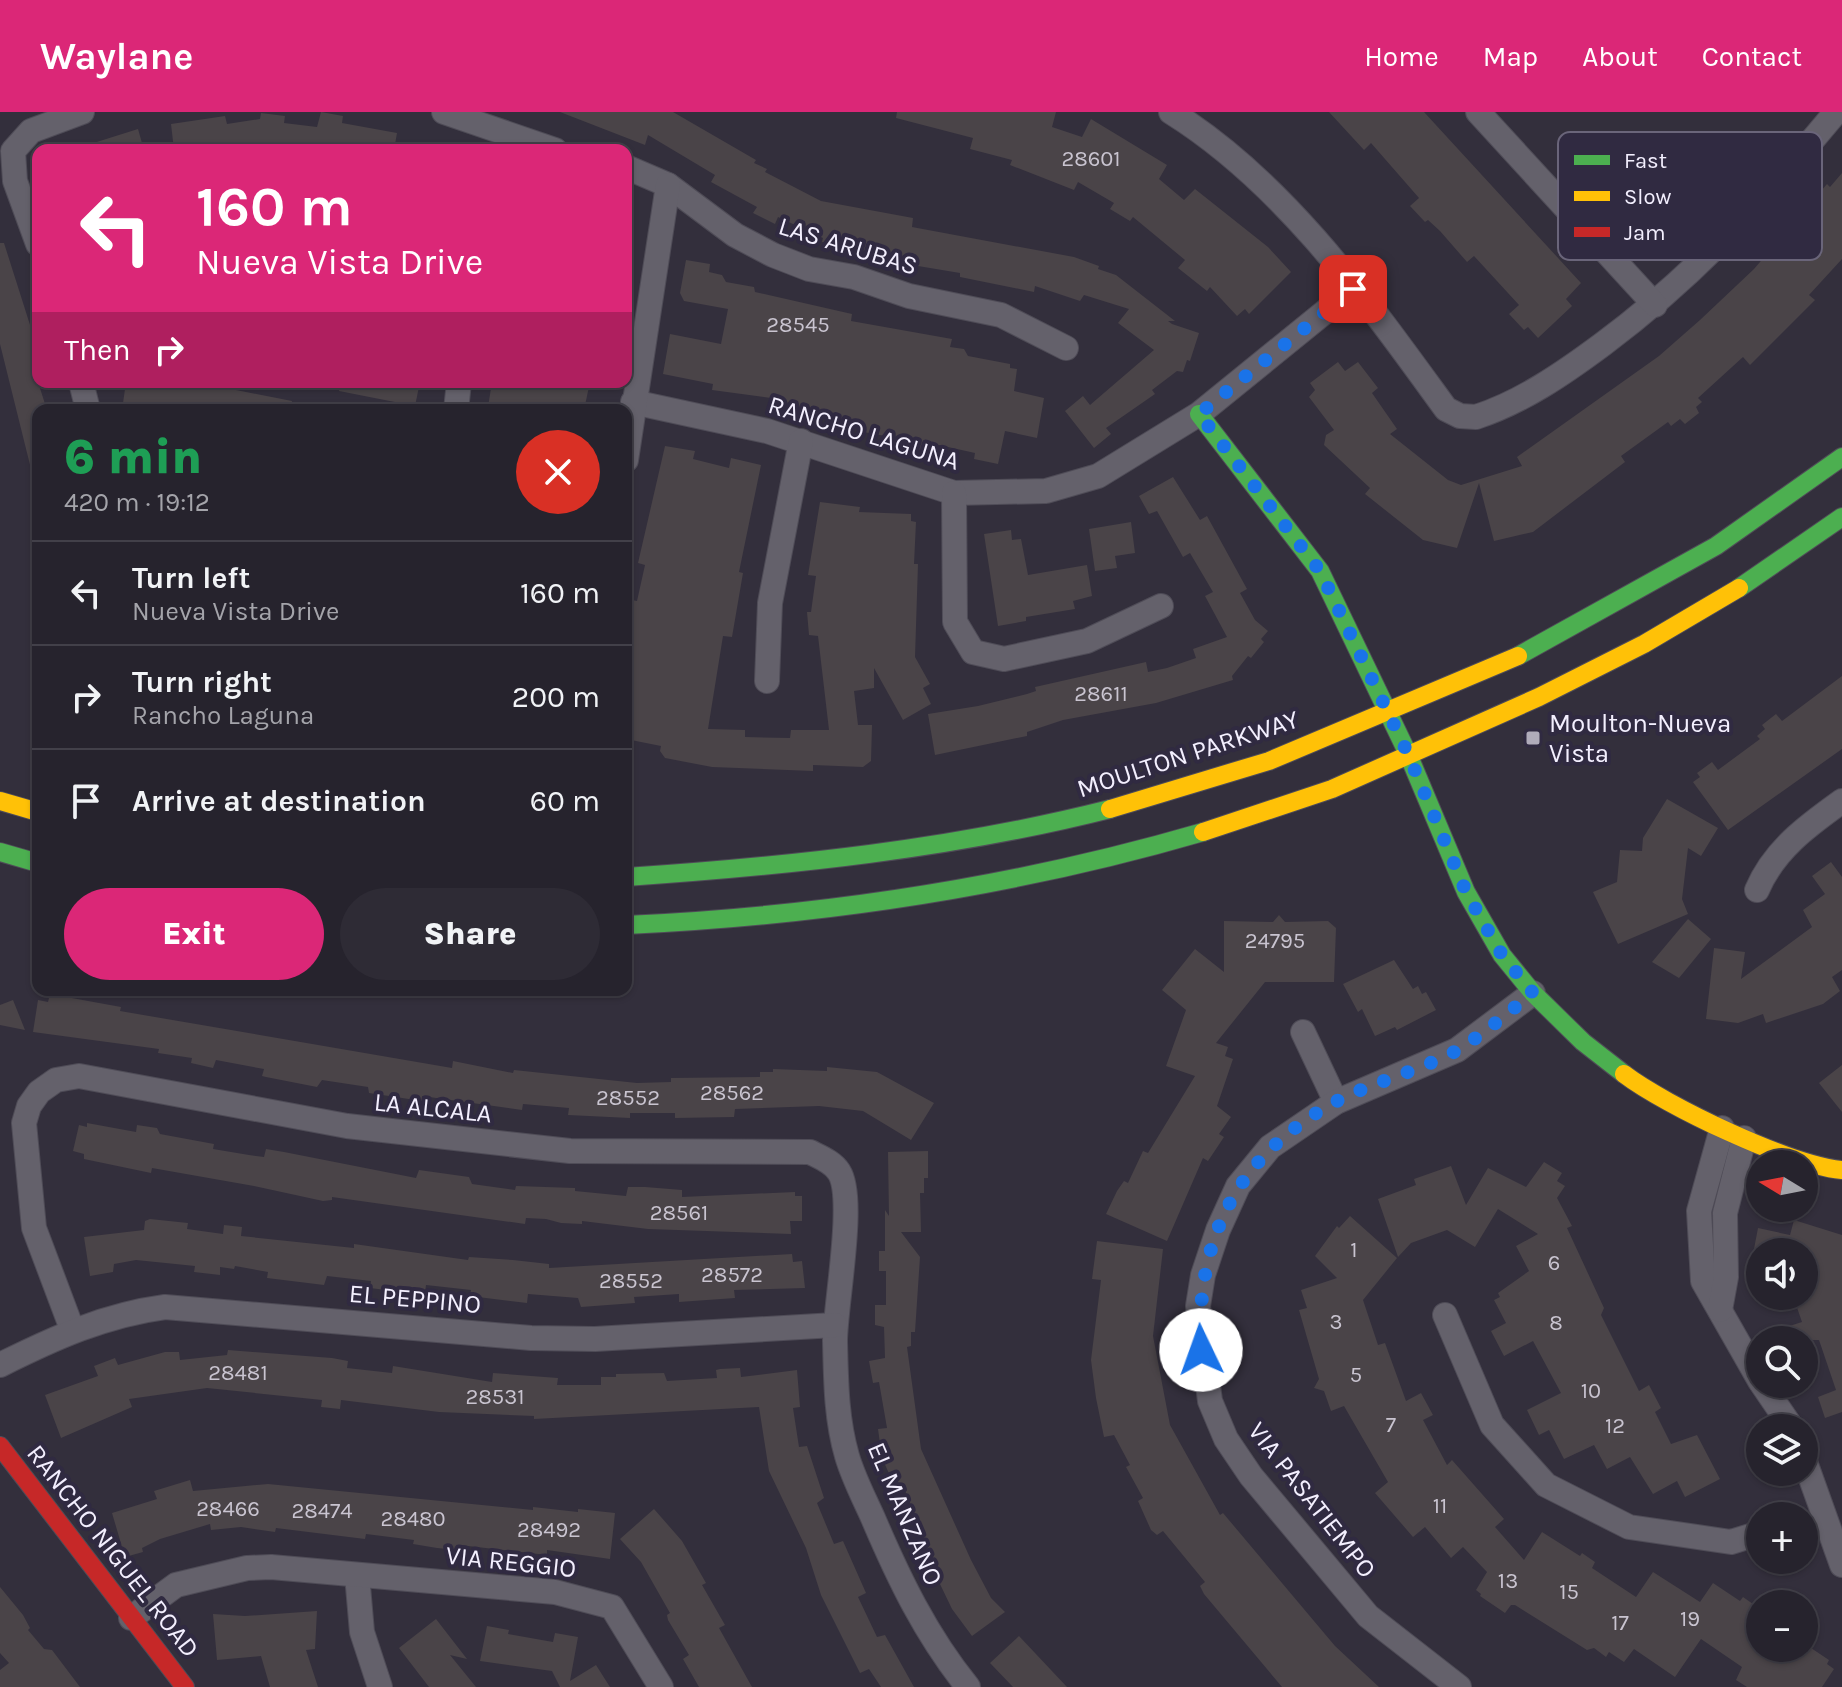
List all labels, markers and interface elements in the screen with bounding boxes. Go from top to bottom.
text: Waylane [40,34,193,79]
text: Home [1364,40,1439,73]
text: Map [1483,40,1538,73]
text: About [1582,40,1658,73]
text: Contact [1702,40,1802,73]
legend [1558,132,1822,260]
house number: 28601 [1061,146,1121,172]
text: Fast [1624,148,1667,174]
text: 160 m [196,174,353,239]
icon: left [64,176,168,280]
text: Slow [1624,184,1671,210]
street label: LAS ARUBAS [775,210,921,282]
text: Jam [1624,220,1666,246]
text: Nueva Vista Drive [196,241,483,283]
pin [1319,255,1387,323]
icon: arrive [1331,267,1375,311]
house number: 28545 [766,312,830,338]
icon: right [147,328,191,372]
text: Then [64,332,131,368]
street label: RANCHO LAGUNA [765,389,963,477]
text: 6 min [64,429,202,485]
button: close [516,430,600,514]
text: 420 m · 19:12 [64,487,210,518]
text: Turn left [132,560,250,596]
icon: left [64,571,108,615]
text: 160 m [520,575,600,611]
text: Nueva Vista Drive [132,596,339,627]
text: Turn right [132,664,272,700]
icon: right [64,675,108,719]
text: 200 m [512,679,600,715]
house number: 28611 [1074,681,1128,707]
text: Rancho Laguna [132,700,314,731]
street label: MOULTON PARKWAY [1073,703,1304,804]
place label: Moulton-Nueva Vista [1549,708,1731,769]
marker: Moulton-Nueva Vista [1524,729,1542,747]
icon: arrive [64,779,108,823]
text: Arrive at destination [132,783,426,819]
text: 60 m [530,783,600,819]
button: Exit [64,888,324,980]
button: Share [340,888,600,980]
house number: 24795 [1245,928,1305,954]
house number: 28562 [700,1080,764,1106]
house number: 28552 [596,1085,660,1111]
street label: LA ALCALA [373,1086,494,1130]
north arrow [1746,1150,1818,1222]
map controls [1746,1150,1818,1662]
house number: 28561 [650,1200,708,1226]
house number: 1 [1350,1237,1358,1263]
button: sound [1746,1238,1818,1310]
house number: 6 [1548,1250,1560,1276]
house number: 28572 [701,1262,763,1288]
house number: 28552 [599,1268,663,1294]
street label: EL PEPPINO [348,1278,482,1320]
position arrow [1159,1308,1243,1392]
house number: 3 [1330,1309,1343,1335]
house number: 8 [1549,1310,1563,1336]
button: search [1746,1326,1818,1398]
house number: 28481 [208,1360,268,1386]
house number: 5 [1350,1362,1362,1388]
house number: 10 [1581,1378,1601,1404]
house number: 28531 [466,1384,524,1410]
house number: 7 [1386,1412,1396,1438]
house number: 12 [1605,1413,1625,1439]
button: layers [1746,1414,1818,1486]
street label: VIA PASATIEMPO [1242,1416,1382,1584]
street label: RANCHO NIGUEL ROAD [20,1438,206,1664]
street label: EL MANZANO [861,1438,949,1590]
house number: 11 [1433,1493,1447,1519]
house number: 28466 [196,1496,260,1522]
house number: 28474 [291,1498,353,1524]
button: + [1746,1502,1818,1574]
house number: 28480 [380,1506,446,1532]
house number: 28492 [517,1517,581,1543]
street label: VIA REGGIO [444,1540,578,1584]
house number: 13 [1498,1568,1518,1594]
house number: 15 [1559,1579,1579,1605]
button: − [1746,1590,1818,1662]
house number: 19 [1680,1606,1700,1632]
house number: 17 [1611,1610,1629,1636]

